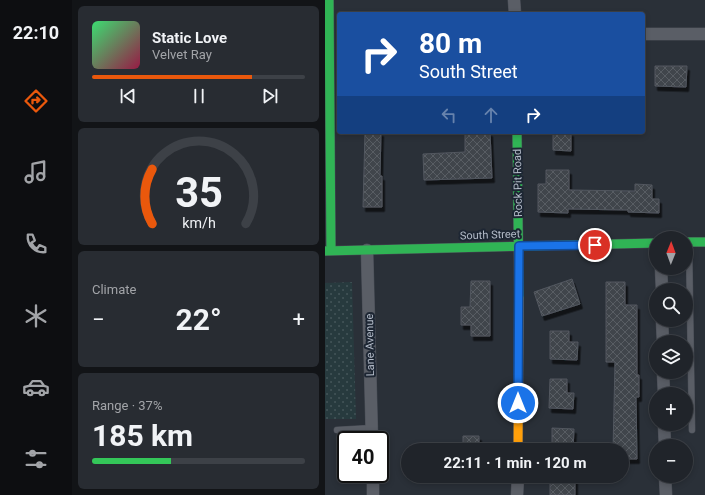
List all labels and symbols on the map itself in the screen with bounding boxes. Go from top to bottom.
street label: Rock Pit Road [511,149,525,217]
street label: South Street [460,227,521,243]
pin [578,228,612,262]
north arrow [649,231,693,275]
street label: Lane Avenue [363,313,377,376]
position arrow [497,382,539,424]
speed limit sign: 40 [337,431,389,483]

